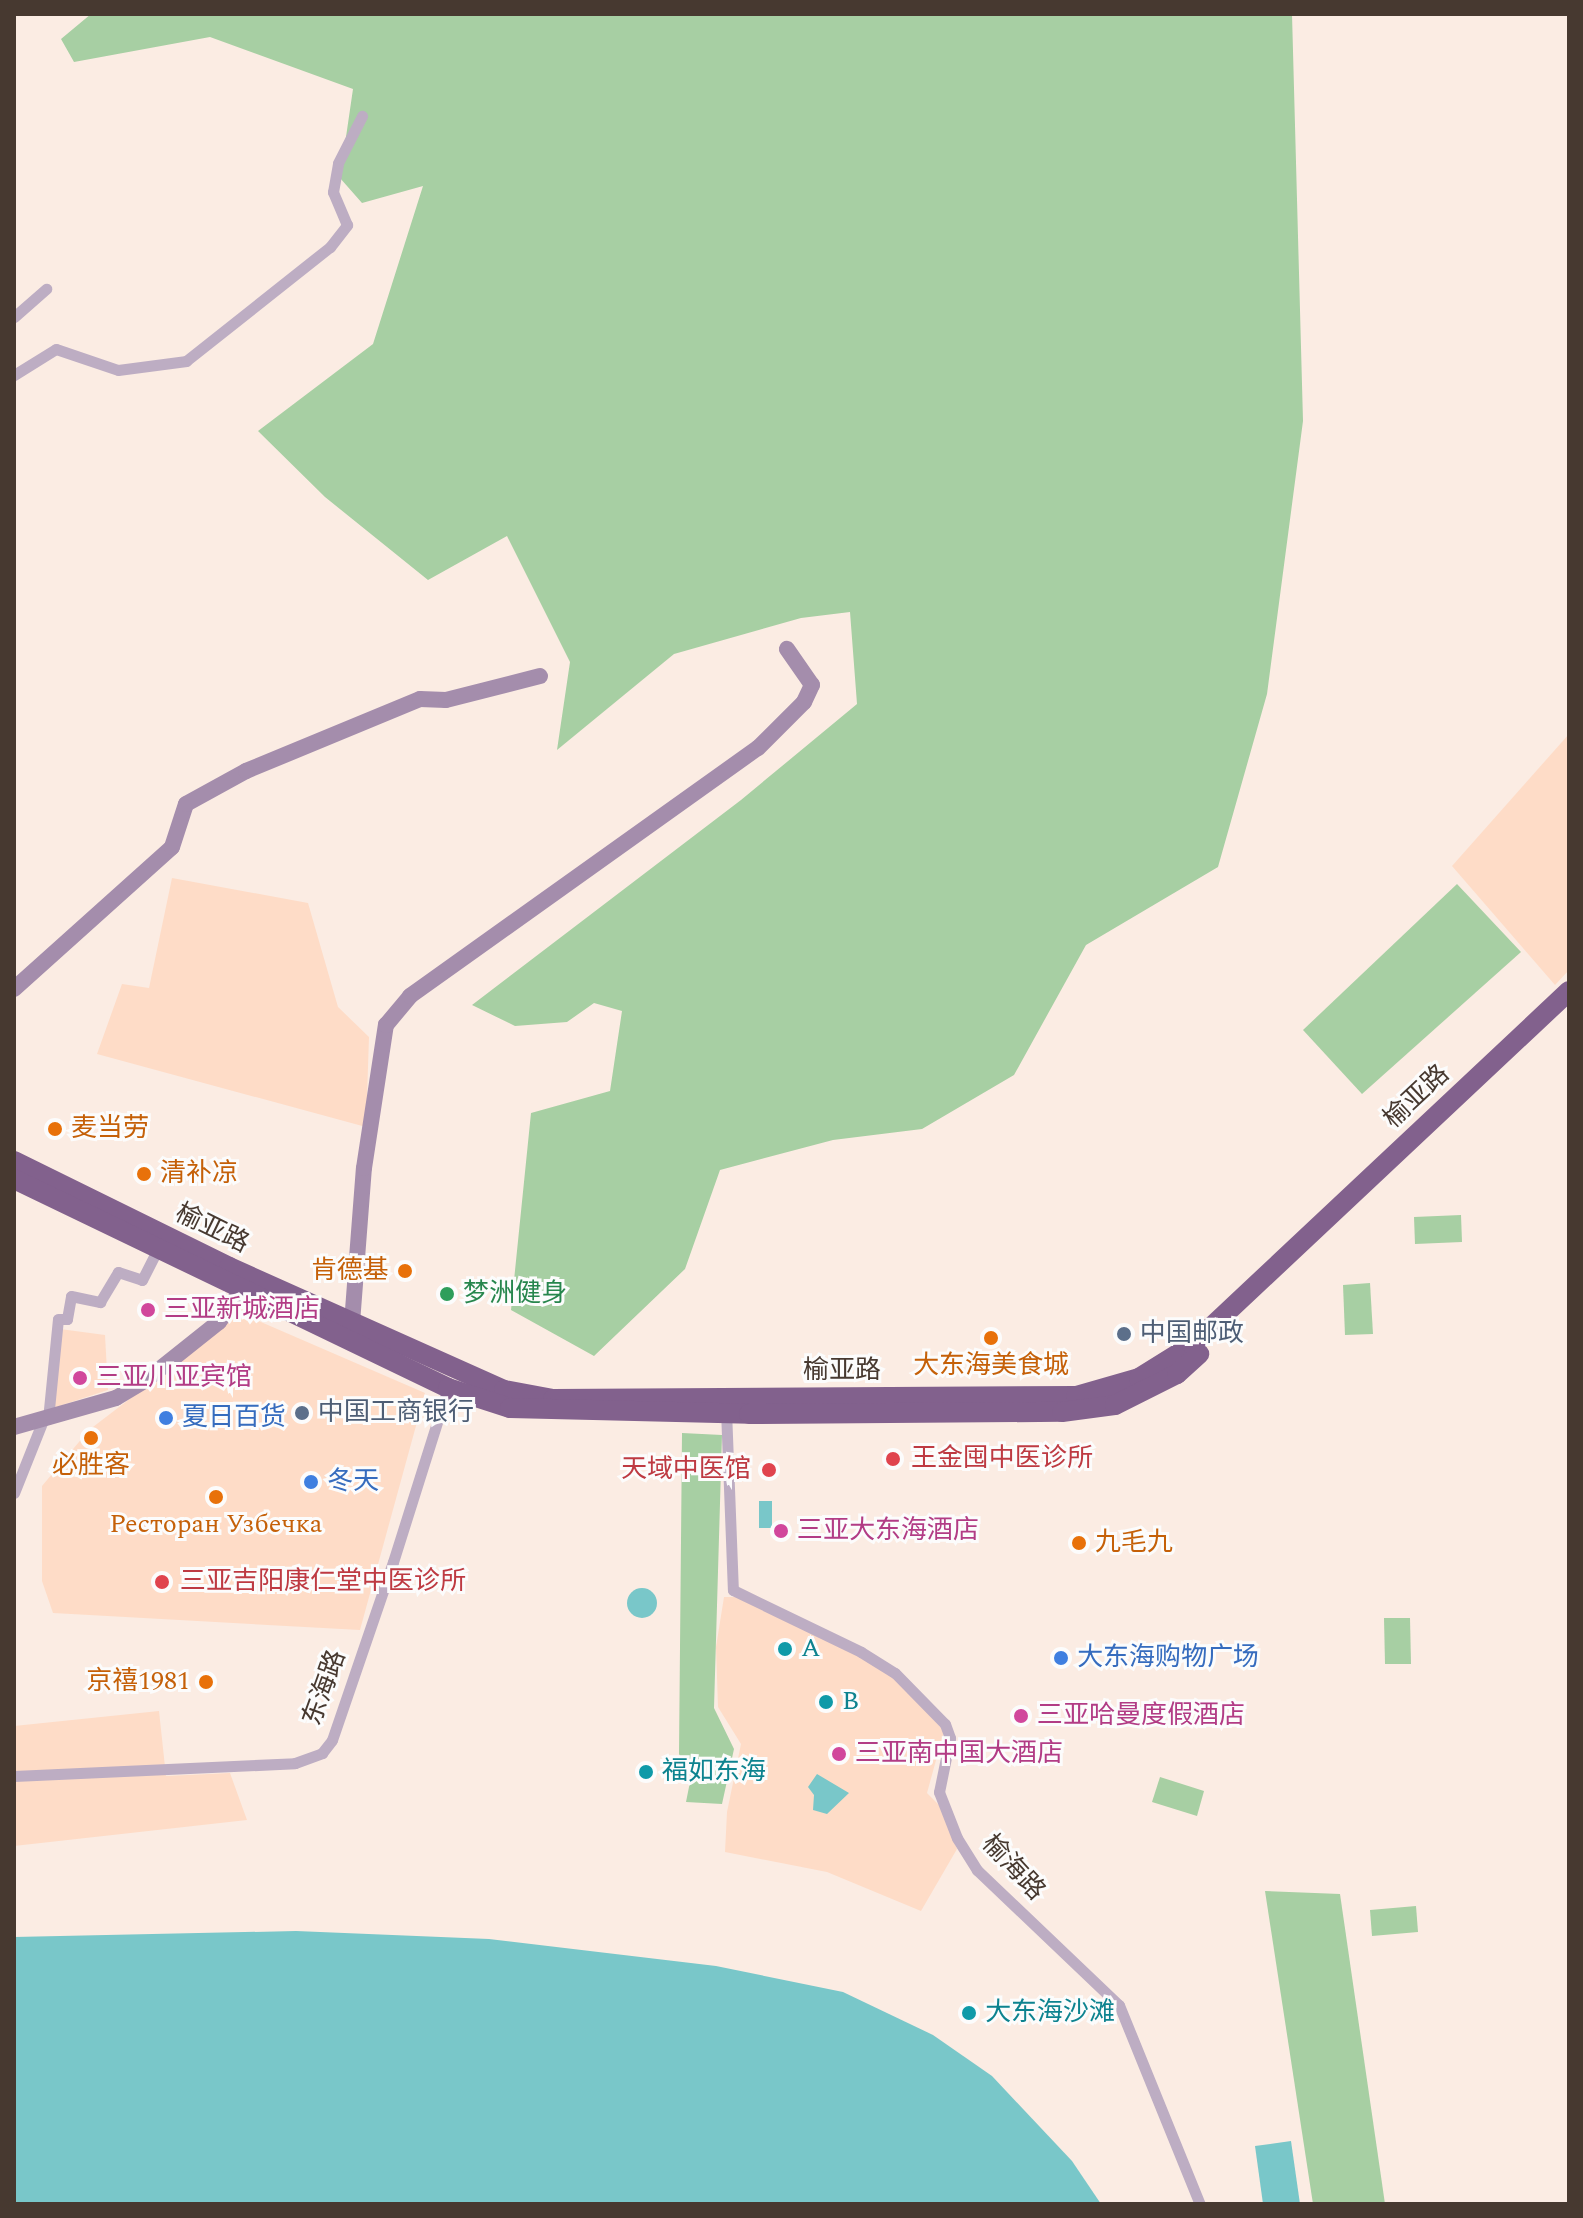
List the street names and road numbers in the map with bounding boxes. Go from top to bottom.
street label: 榆亚路 [1378,1059,1456,1135]
street label: 榆亚路 [170,1198,254,1260]
street label: 榆亚路 [803,1355,881,1387]
street label: 东海路 [297,1646,353,1730]
street label: 榆海路 [975,1829,1051,1907]

